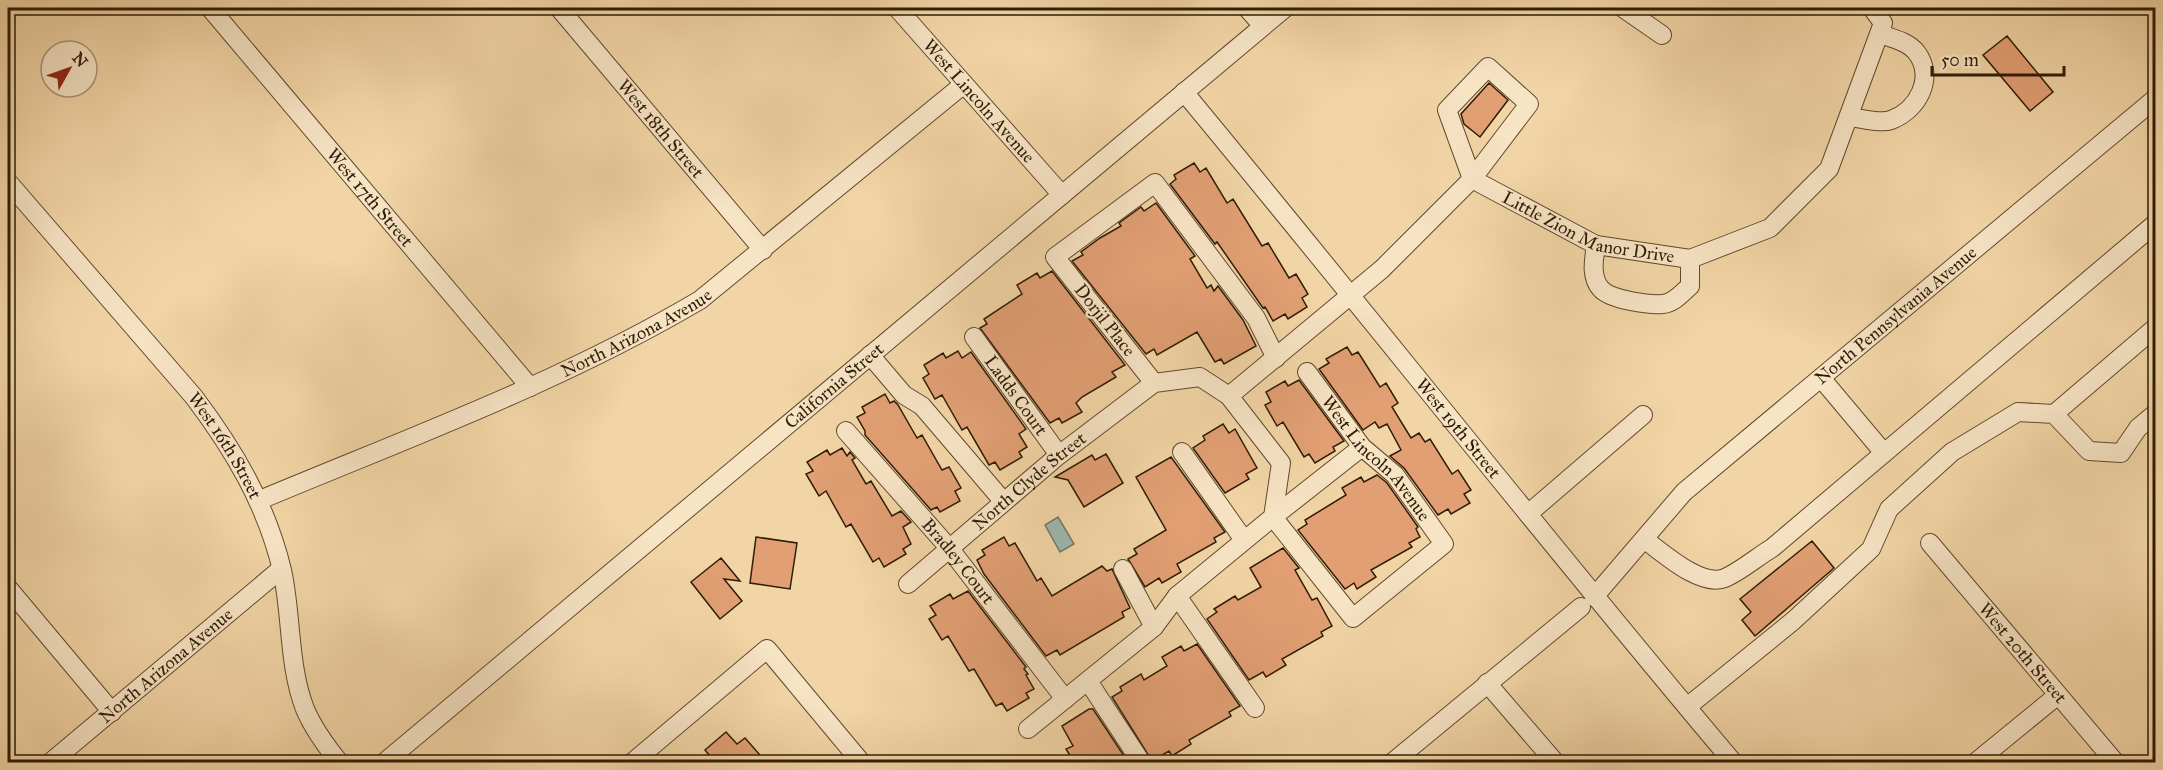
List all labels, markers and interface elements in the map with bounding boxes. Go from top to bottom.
street label: West Lincoln Avenue [918,34,1040,168]
north arrow [39,39,99,99]
scale bar [1932,39,2064,77]
text: N [68,48,92,71]
text: 50 m [1941,49,1979,71]
street label: West 18th Street [613,75,709,183]
street label: West 17th Street [322,144,418,252]
street label: Little Zion Manor Drive [1499,186,1676,268]
street label: North Pennsylvania Avenue [1810,241,1981,389]
street label: Dorjil Place [1070,279,1140,361]
street label: North Arizona Avenue [557,284,716,382]
street label: California Street [780,338,889,433]
street label: Ladds Court [980,351,1053,440]
street label: West 19th Street [1411,374,1506,483]
street label: West 16th Street [183,388,267,503]
street label: West Lincoln Avenue [1317,391,1435,525]
street label: North Clyde Street [968,427,1091,535]
street label: Bradley Court [917,514,1000,609]
street label: West 20th Street [1974,598,2072,708]
street label: North Arizona Avenue [95,603,237,728]

